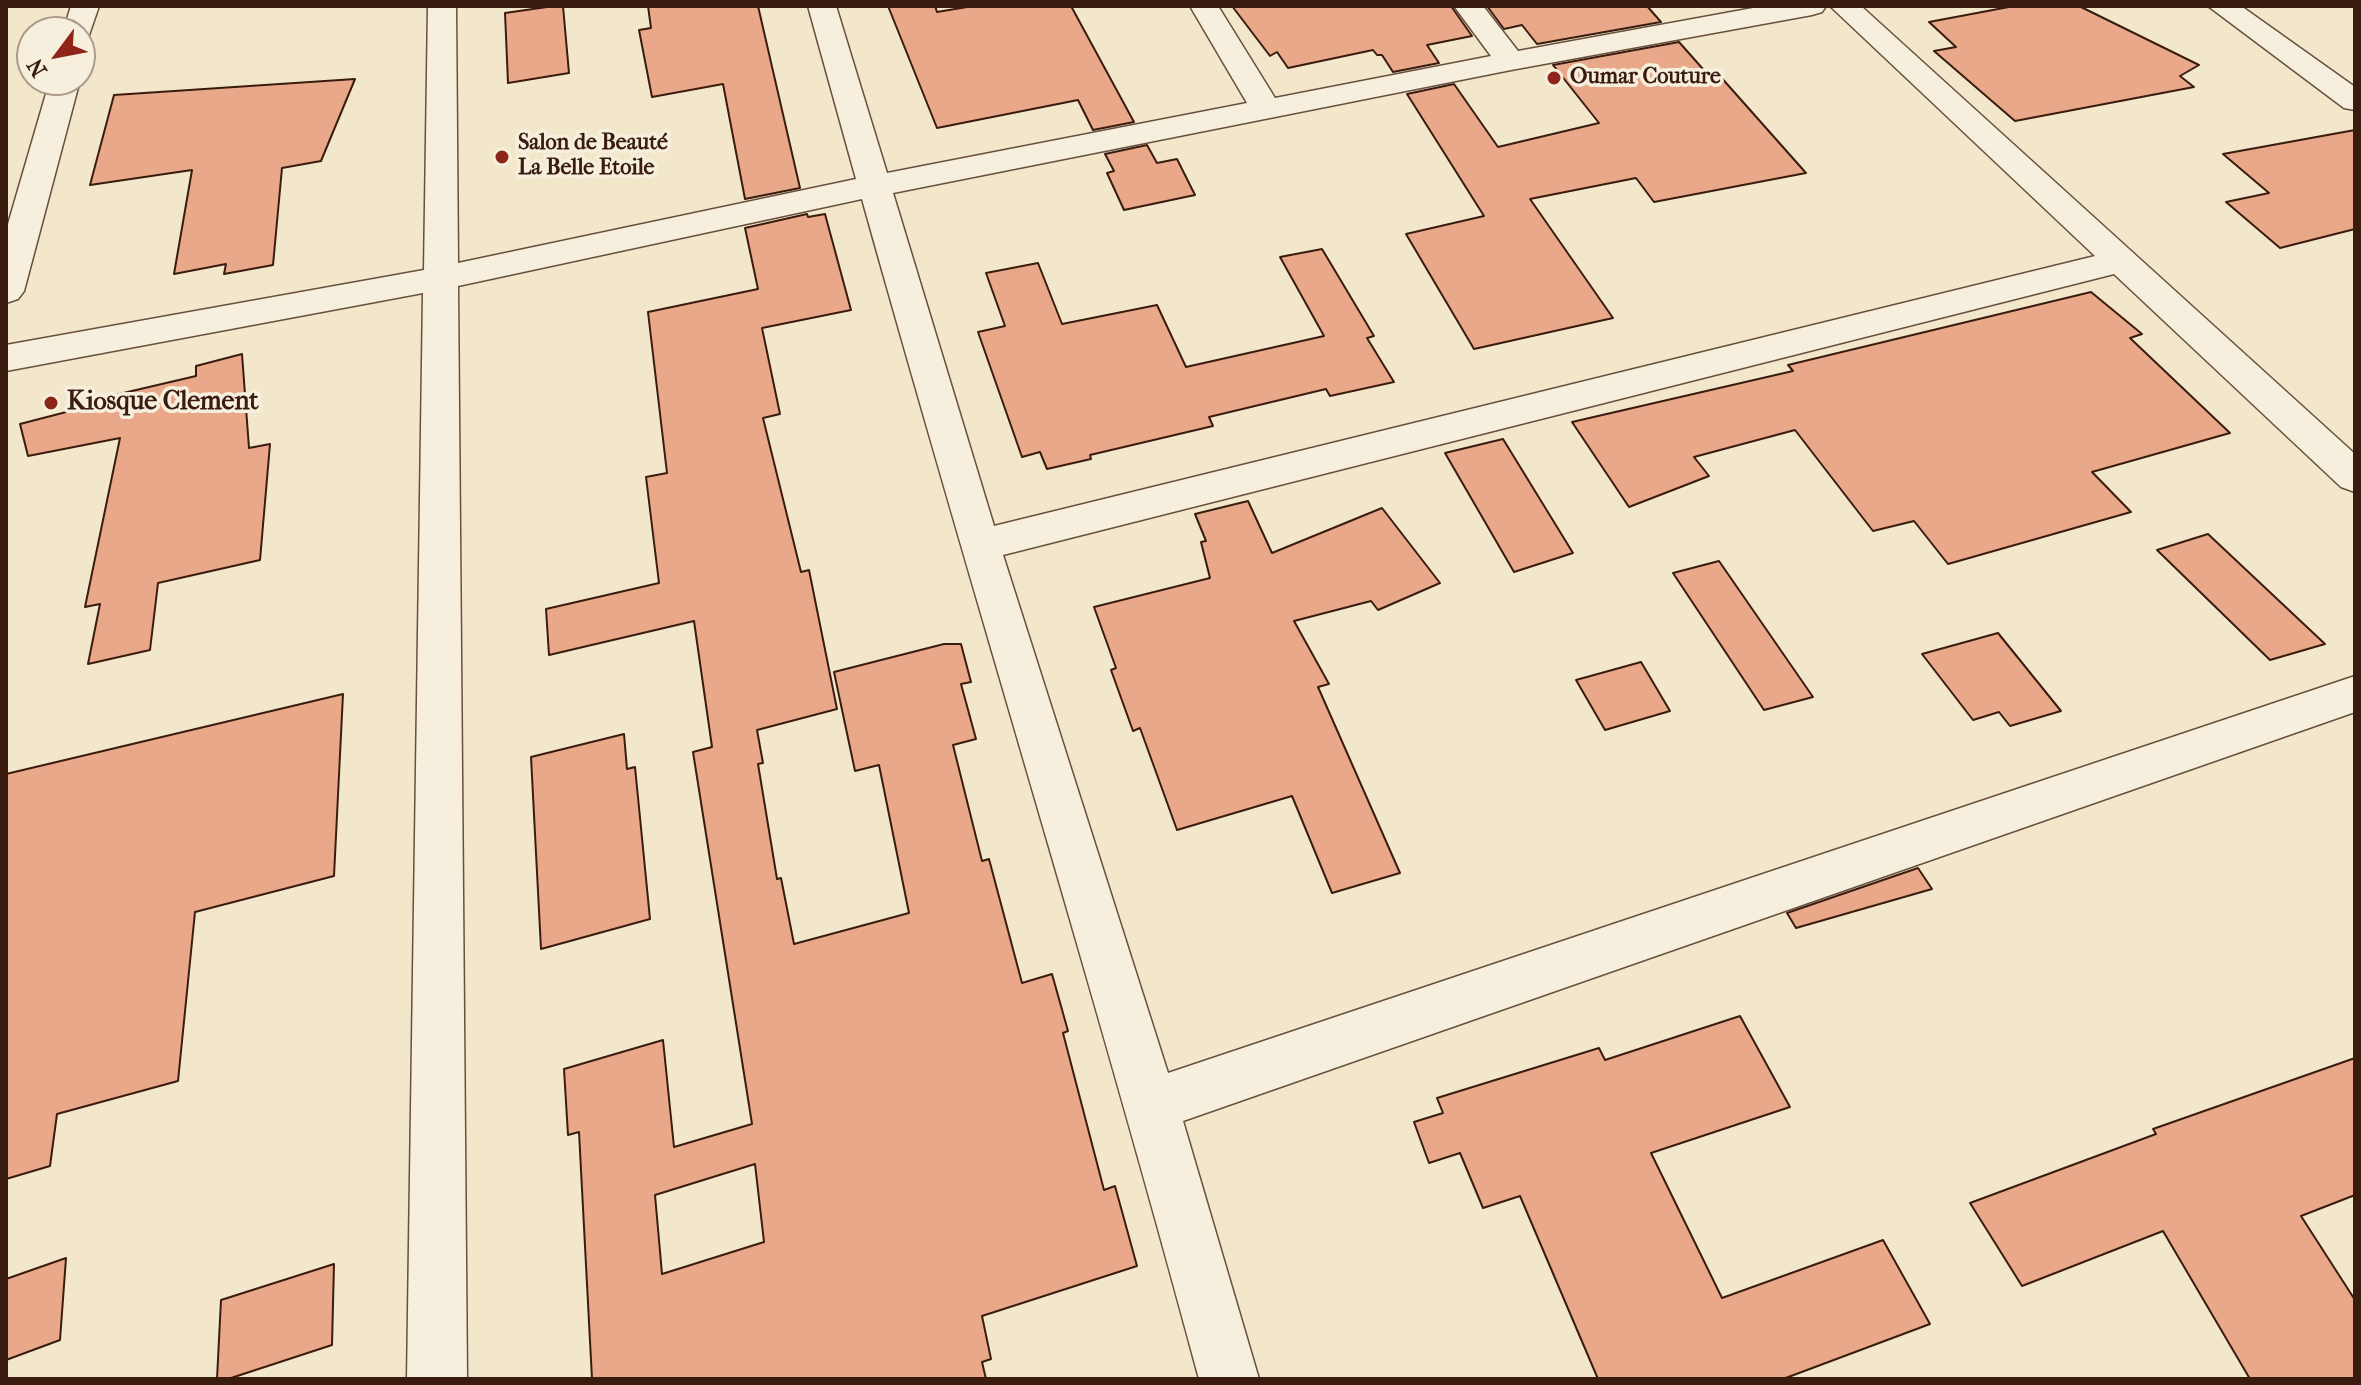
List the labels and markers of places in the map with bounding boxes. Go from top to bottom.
place label: Oumar Couture [1570,65,1721,91]
marker: Oumar Couture [1545,69,1563,87]
place label: Salon de Beauté La Belle Etoile [518,131,668,182]
marker: Salon de Beauté La Belle Etoile [493,148,511,166]
place label: Kiosque Clement [67,387,259,419]
marker: Kiosque Clement [42,394,60,412]

